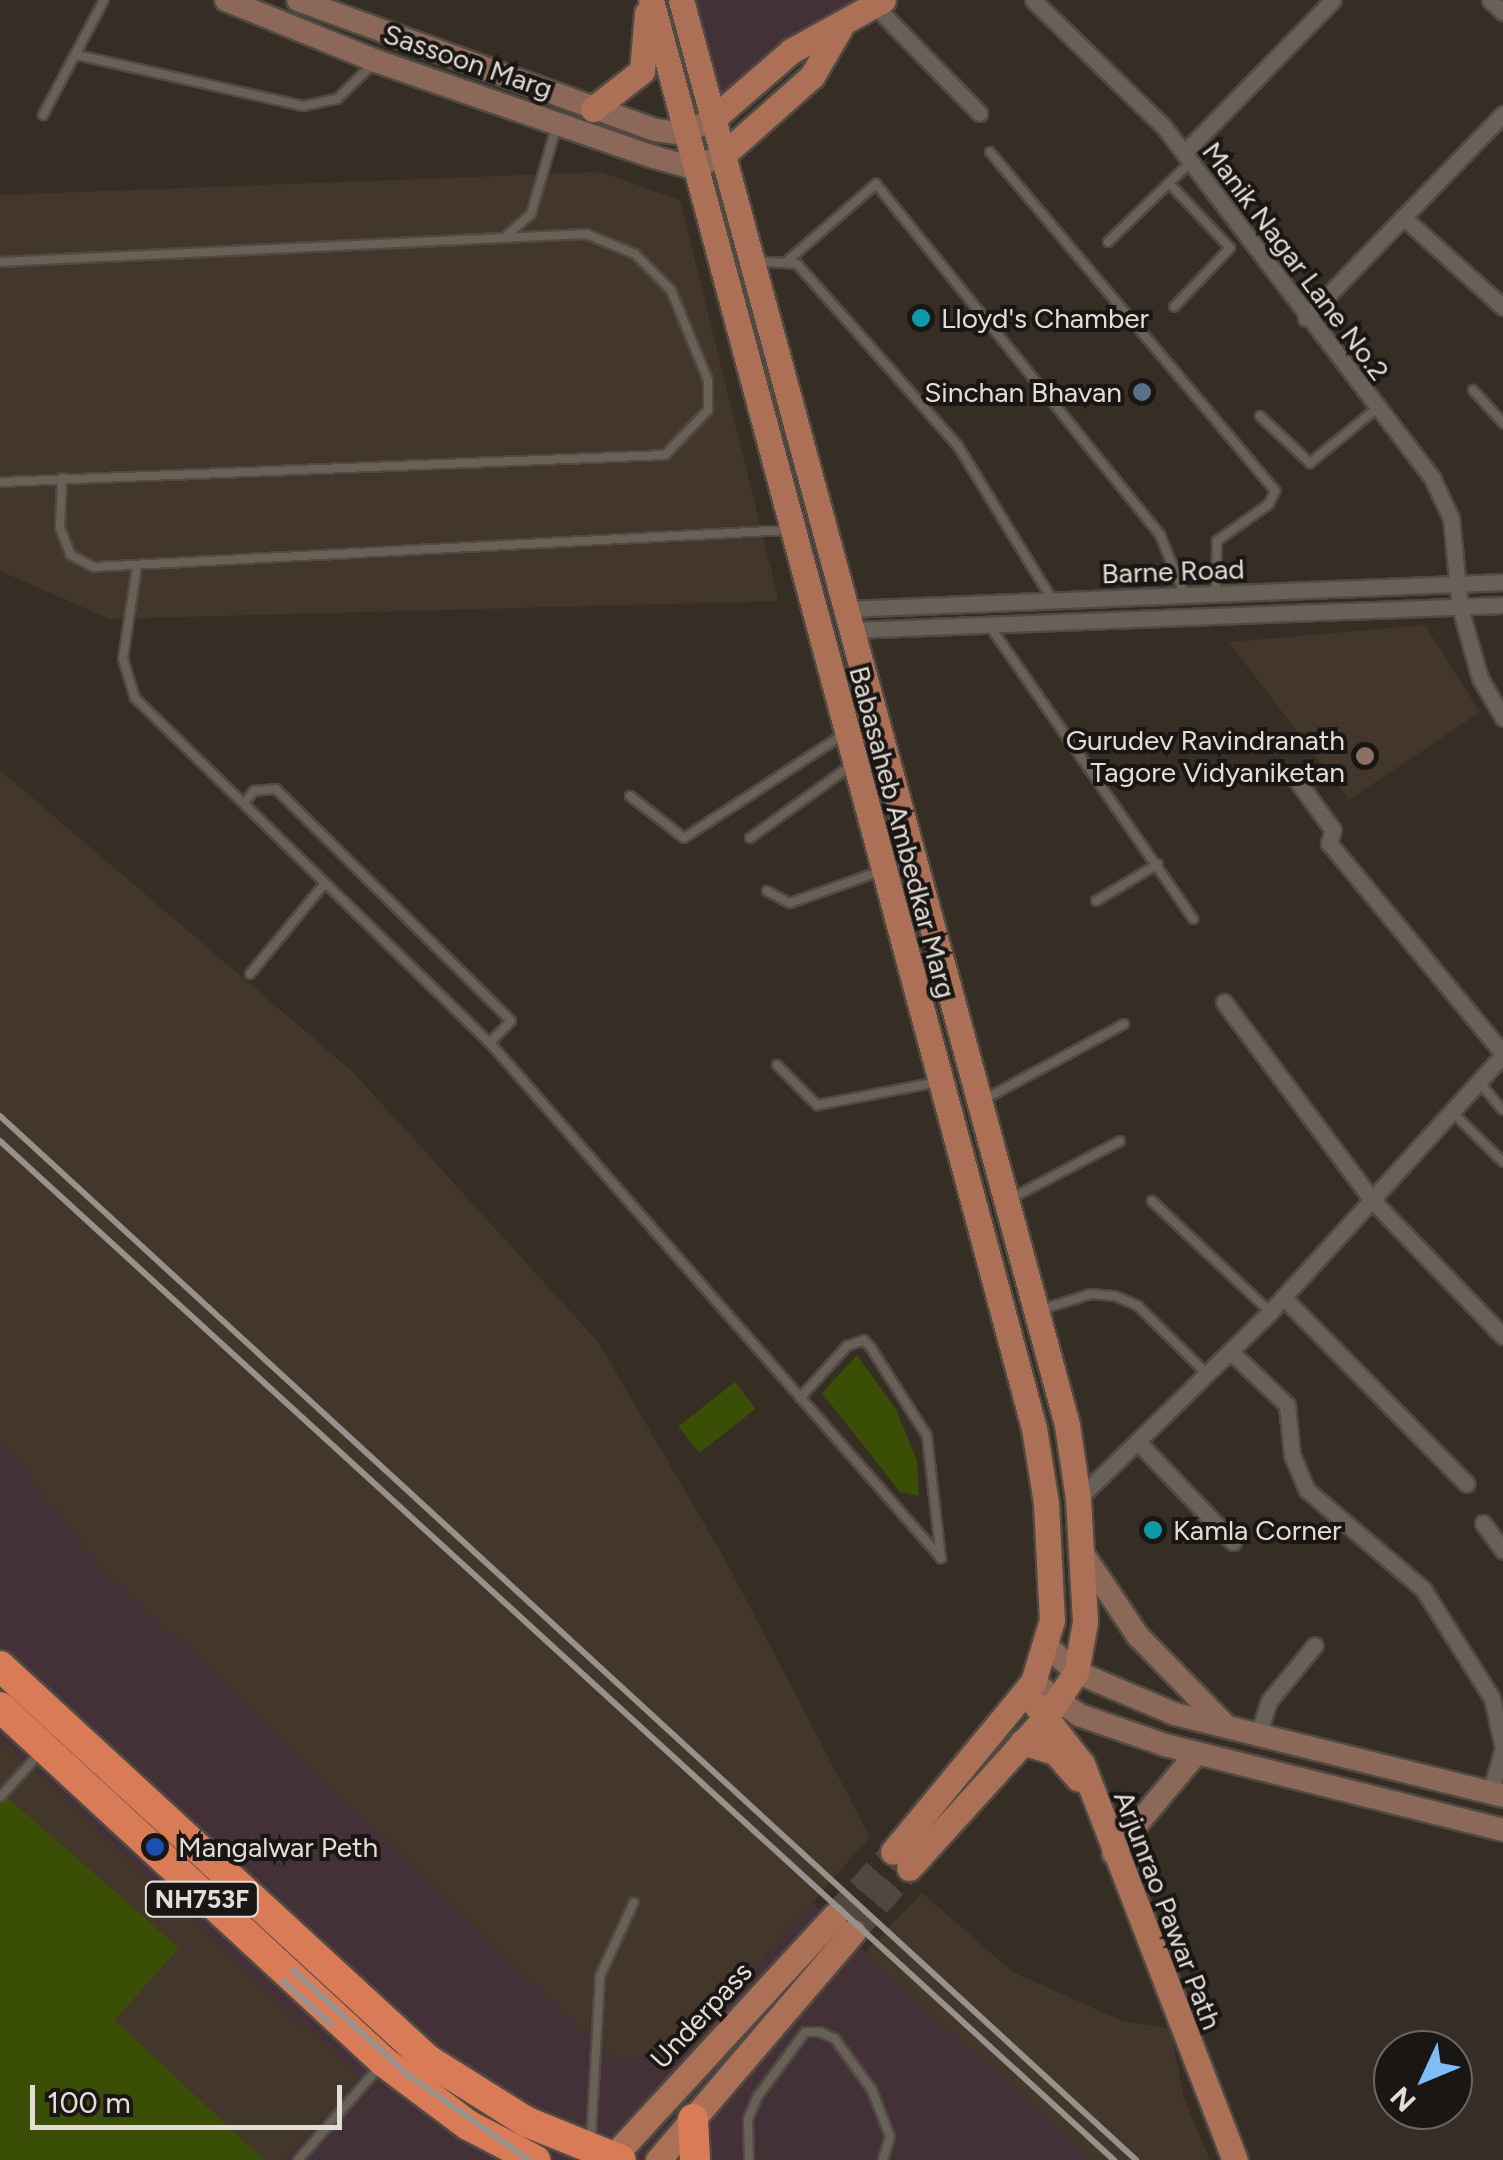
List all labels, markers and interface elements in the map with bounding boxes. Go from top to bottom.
street label: Sassoon Marg [379,16,557,106]
street label: Manik Nagar Lane No.2 [1195,135,1397,387]
place label: Lloyd's Chamber [941,301,1149,335]
marker: Lloyd's Chamber [910,307,932,329]
place label: Sinchan Bhavan [924,375,1122,409]
marker: Sinchan Bhavan [1131,381,1153,403]
street label: Barne Road [1101,552,1245,590]
street label: Babasaheb Ambedkar Marg [842,662,964,1002]
place label: Gurudev Ravindranath Tagore Vidyaniketan [1066,723,1345,789]
marker: Gurudev Ravindranath Tagore Vidyaniketan [1354,745,1376,767]
place label: Kamla Corner [1173,1513,1342,1547]
marker: Kamla Corner [1142,1519,1164,1541]
street label: Arjunrao Pawar Path [1107,1786,1229,2034]
place label: Mangalwar Peth [178,1830,378,1864]
marker: Mangalwar Peth [142,1834,168,1860]
road number: NH753F [144,1879,260,1919]
street label: Underpass [643,1955,759,2075]
north arrow [1373,2030,1473,2130]
scale bar [35,2065,348,2127]
text: N [1383,2080,1423,2119]
text: 100 m [47,2084,131,2121]

